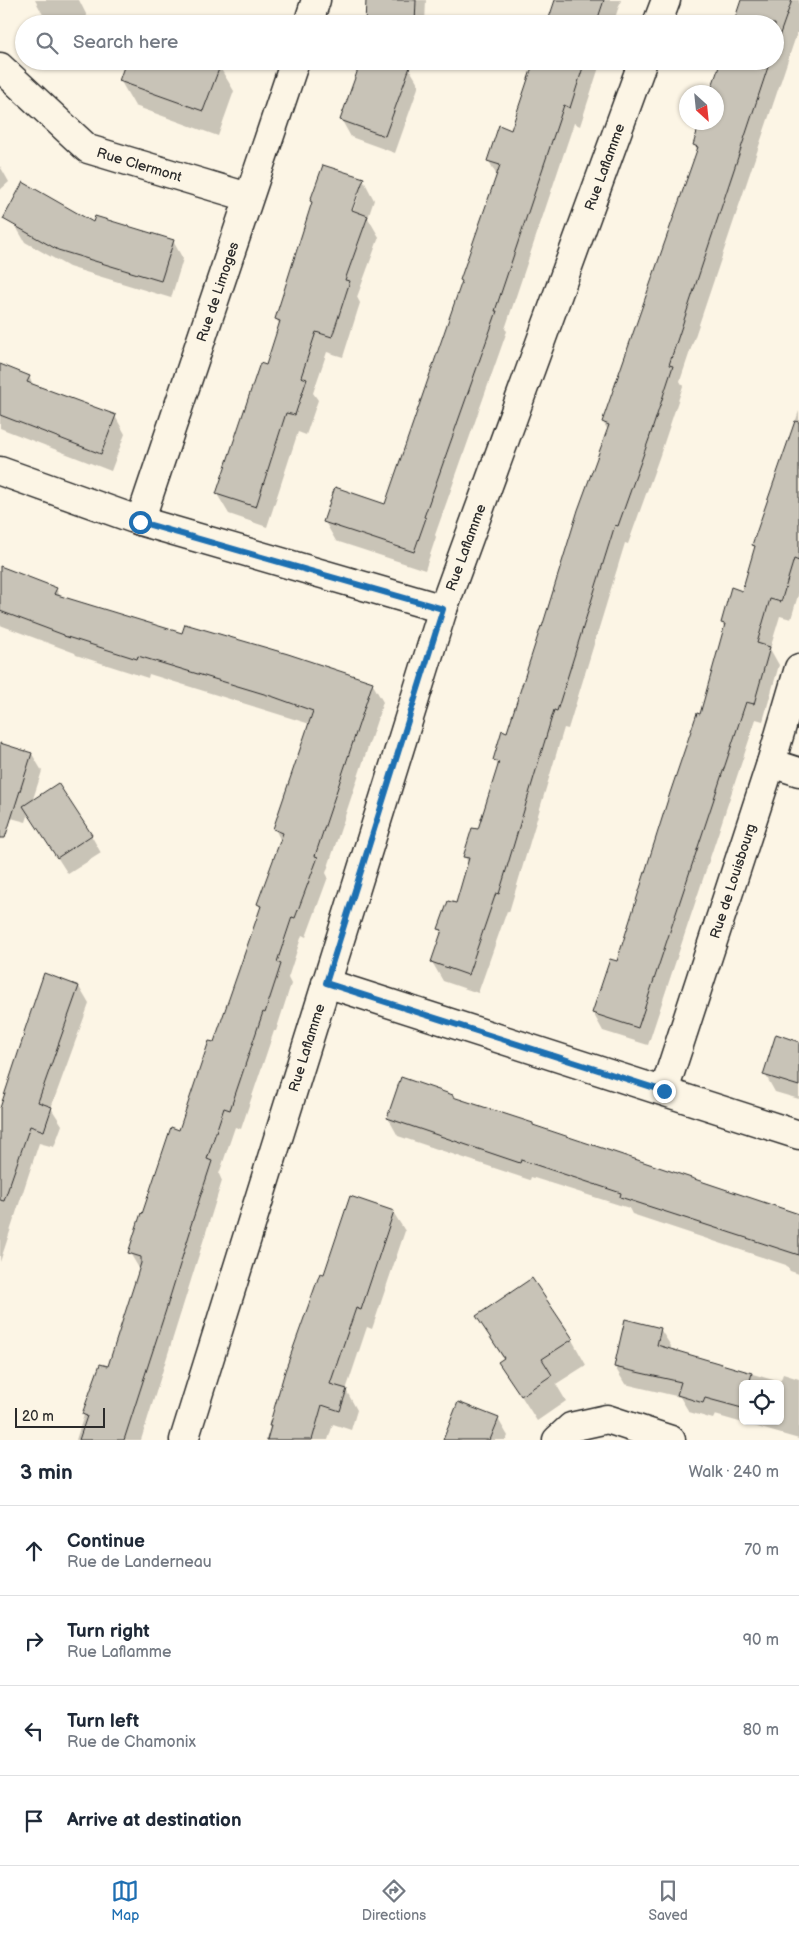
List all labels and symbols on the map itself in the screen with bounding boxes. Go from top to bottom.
north arrow [679,85,724,130]
street label: Rue Laflamme [581,121,628,213]
street label: Rue Clermont [95,144,185,185]
street label: Rue de Limoges [193,240,242,344]
street label: Rue Laflamme [442,502,489,593]
route start [129,511,152,534]
street label: Rue de Louisbourg [706,821,759,941]
street label: Rue Laflamme [285,1001,328,1094]
route end [653,1080,676,1103]
scale bar [15,1405,105,1428]

